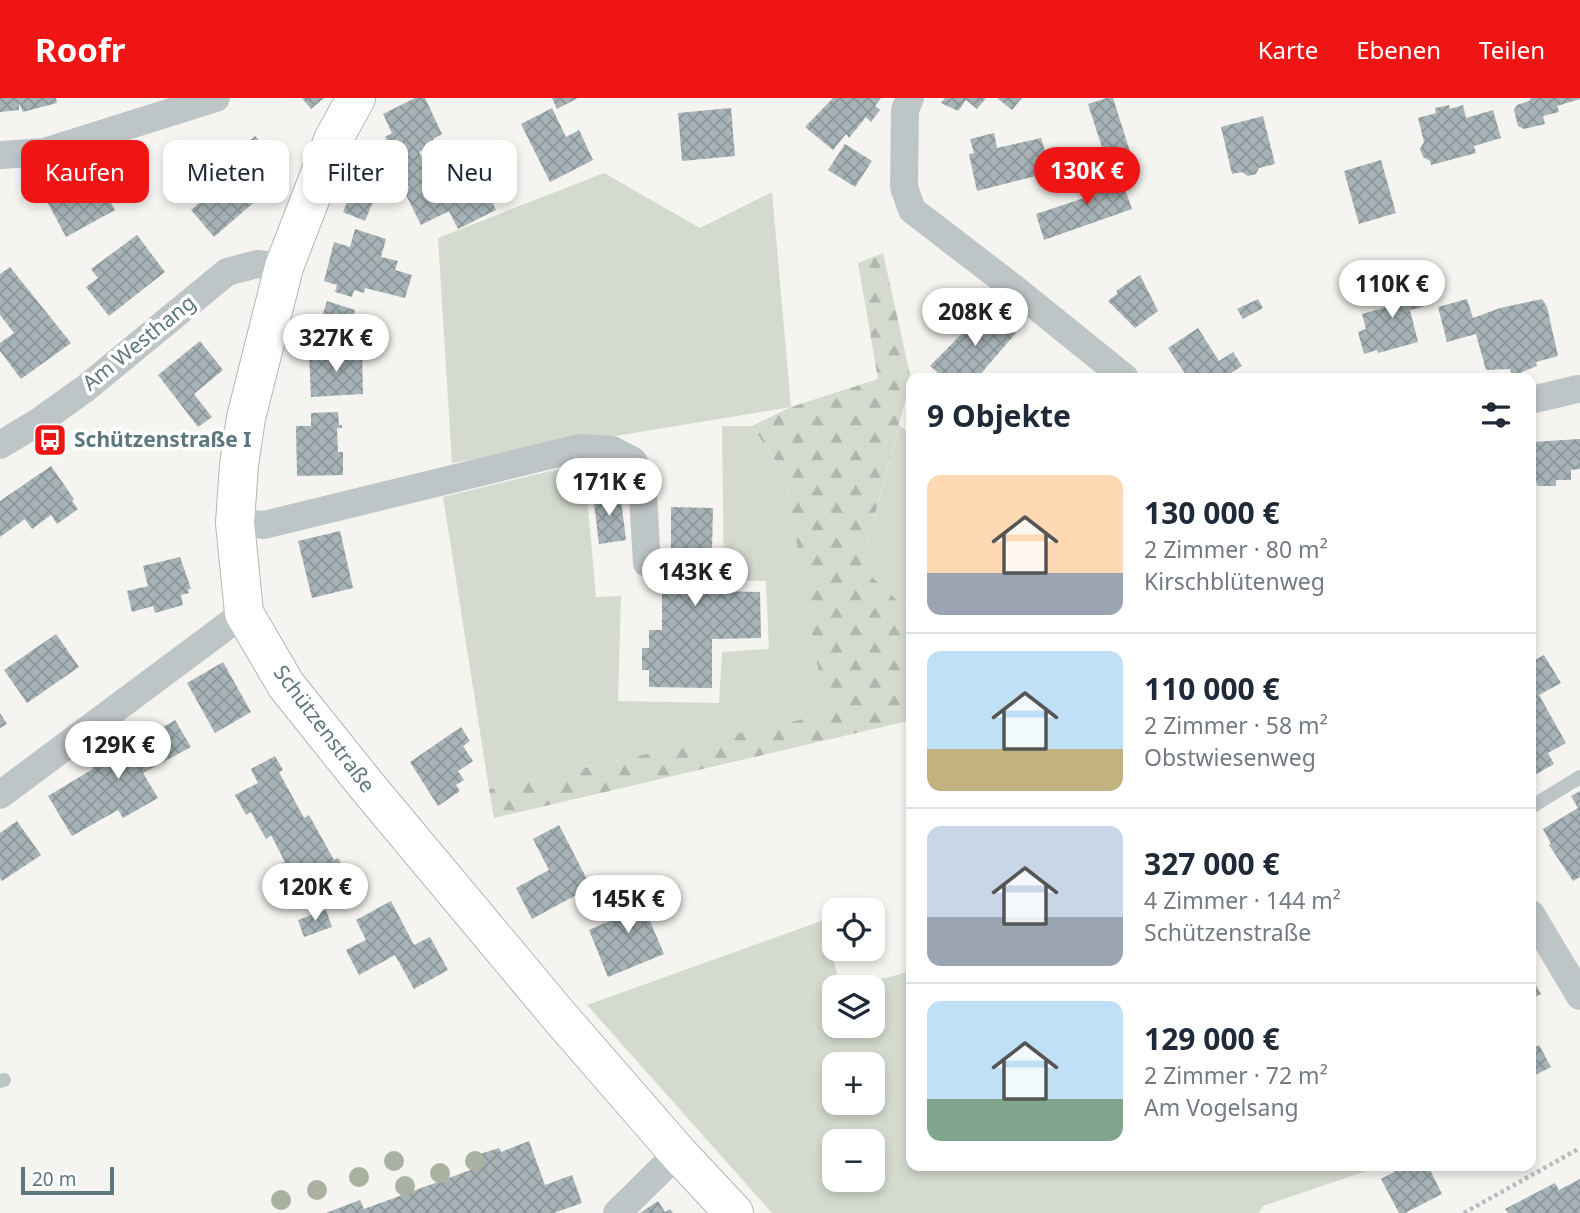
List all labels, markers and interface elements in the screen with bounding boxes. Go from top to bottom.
text: Roofr [35,27,125,72]
text: Karte [1258,33,1318,66]
text: Ebenen [1356,33,1441,66]
text: Teilen [1479,33,1545,66]
chip: Kaufen [21,140,149,203]
chip: Mieten [163,140,289,203]
chip: Filter [303,140,408,203]
chip: Neu [422,140,517,203]
pin: 130K € [1030,148,1144,207]
text: 130K € [1050,154,1124,186]
pin: 110K € [1335,260,1449,320]
text: 110K € [1355,267,1429,299]
street label: Am Westhang [76,288,201,396]
pin: 208K € [918,288,1032,348]
text: 208K € [938,295,1012,327]
pin: 327K € [279,314,393,374]
text: 327K € [299,321,373,353]
text: 9 Objekte [927,395,1071,436]
icon: filters [1477,396,1515,434]
bus stop icon: Schützenstraße I [31,421,69,459]
place label: Schützenstraße I [74,425,252,453]
pin: 171K € [552,458,666,518]
text: 171K € [572,465,646,497]
text: 130 000 € [1144,492,1280,533]
icon: home [983,503,1067,587]
text: 2 Zimmer · 80 m² [1144,533,1328,565]
pin: 143K € [638,548,752,608]
text: 143K € [658,555,732,587]
text: Kirschblütenweg [1144,565,1325,597]
street label: Schützenstraße [268,659,382,798]
text: 110 000 € [1144,668,1280,709]
icon: home [983,679,1067,763]
text: 2 Zimmer · 58 m² [1144,709,1328,741]
pin: 129K € [61,722,175,781]
text: 129K € [81,728,155,760]
text: Obstwiesenweg [1144,741,1316,773]
text: 327 000 € [1144,843,1280,884]
icon: home [983,854,1067,938]
pin: 120K € [258,864,372,923]
text: 120K € [278,870,352,902]
pin: 145K € [571,876,685,935]
text: 145K € [591,882,665,914]
text: 4 Zimmer · 144 m² [1144,884,1341,916]
map controls [822,898,885,1192]
button: locate [822,898,885,961]
text: Schützenstraße [1144,916,1311,948]
button: layers [822,975,885,1038]
text: 129 000 € [1144,1018,1280,1059]
icon: home [983,1029,1067,1113]
button: + [822,1052,885,1115]
text: 2 Zimmer · 72 m² [1144,1059,1328,1091]
text: Am Vogelsang [1144,1091,1299,1123]
button: − [822,1129,885,1192]
scale bar [21,1164,114,1196]
text: 20 m [32,1166,76,1192]

